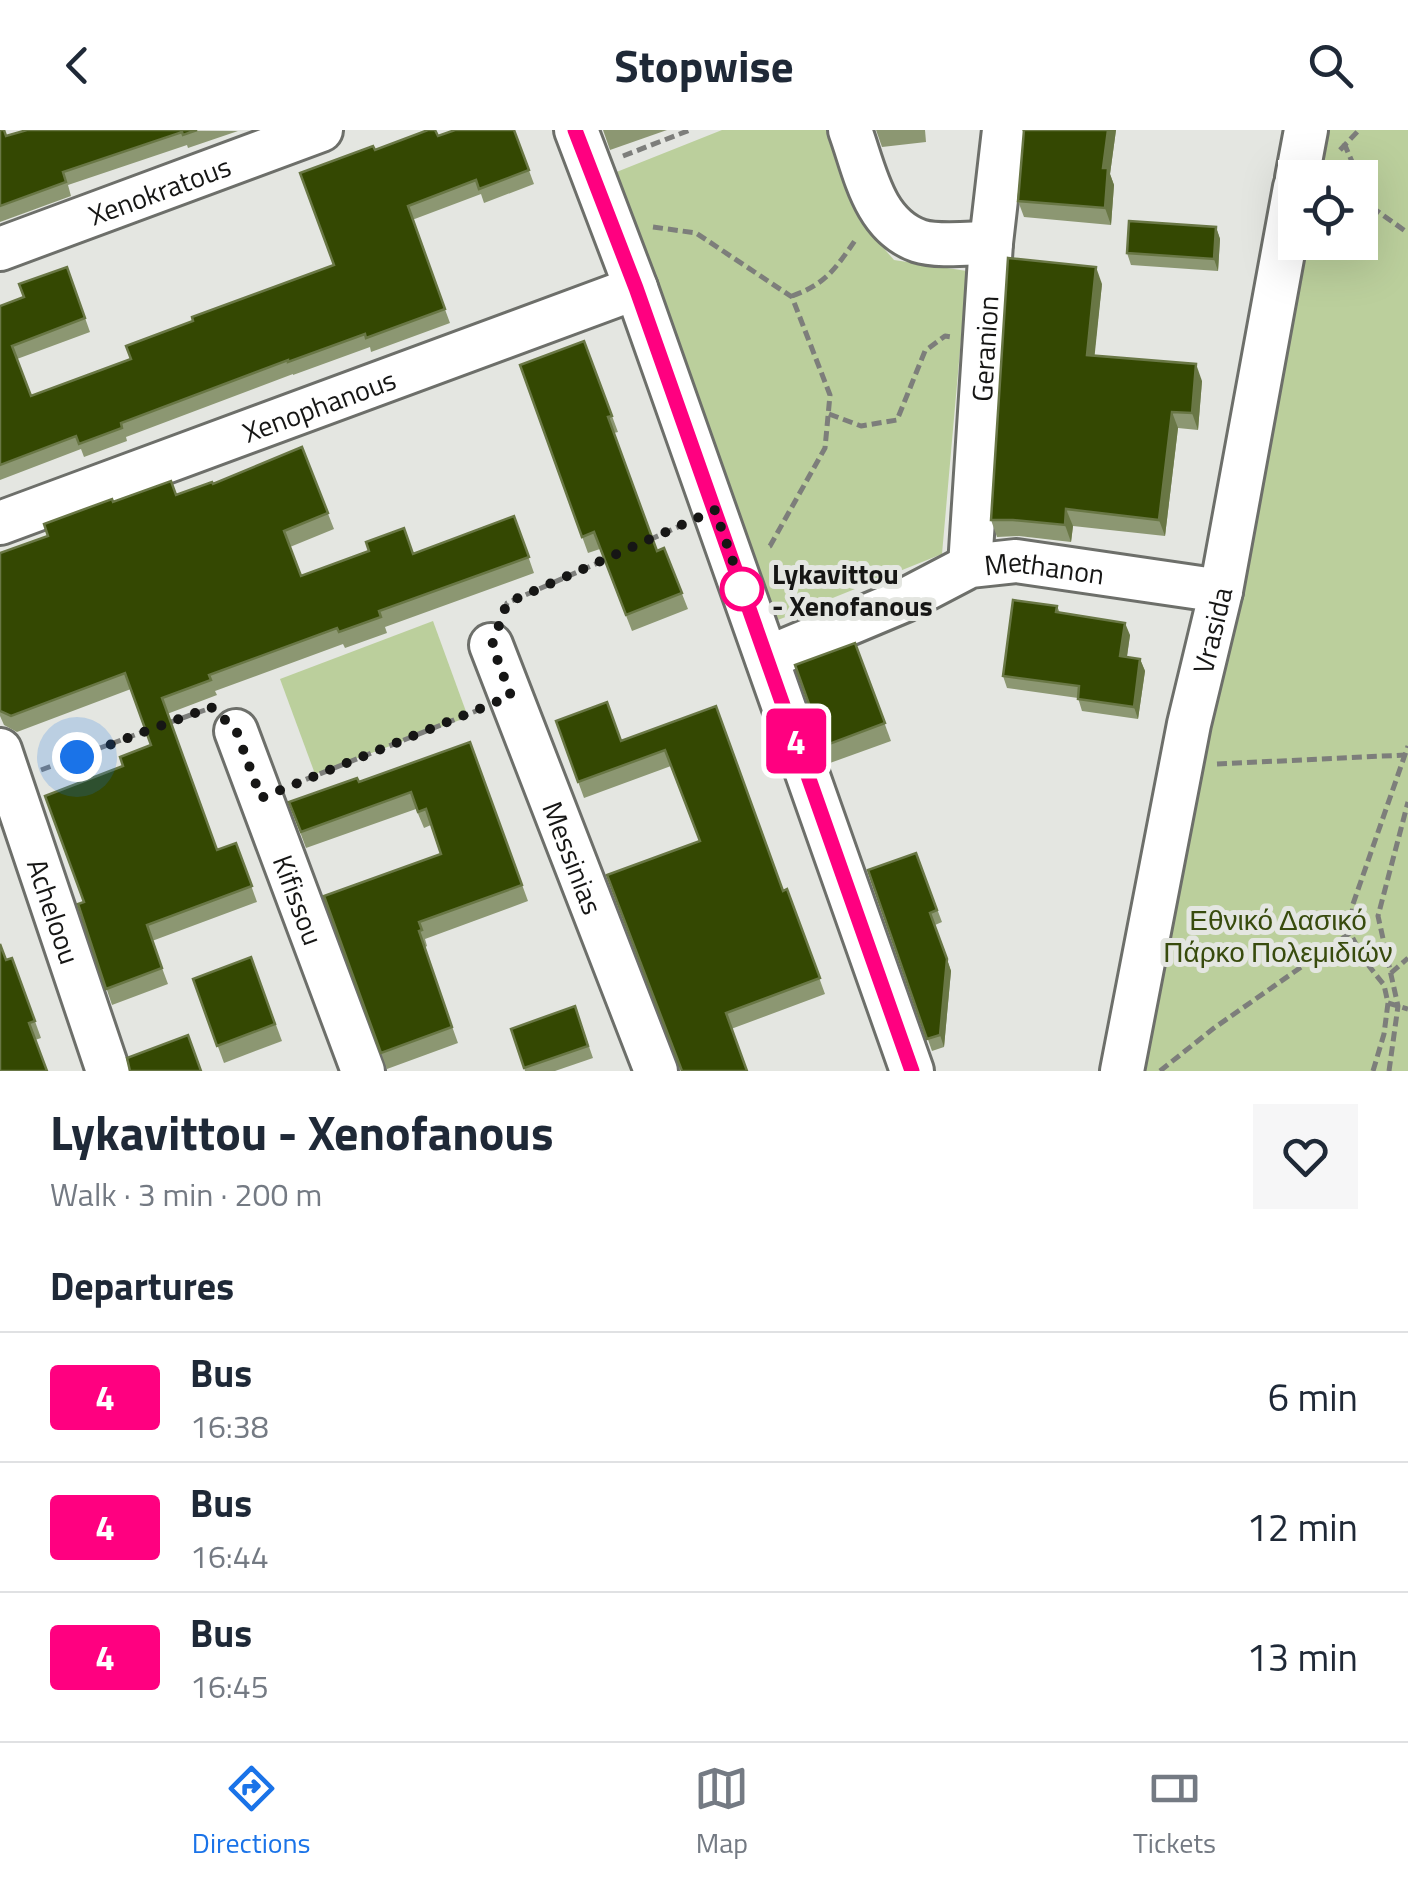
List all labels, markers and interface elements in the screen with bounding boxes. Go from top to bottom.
text: Stopwise [614,31,794,99]
icon: back [50,38,105,93]
icon: search [1303,38,1358,93]
street label: Xenokratous [82,144,237,236]
map controls [1278,160,1378,260]
button: locate [1278,160,1378,260]
street label: Geranion [959,294,1009,403]
street label: Xenophanous [236,357,402,453]
street label: Methanon [982,539,1107,595]
place label: Lykavittou - Xenofanous [772,552,933,627]
marker: Lykavittou - Xenofanous [721,568,763,610]
street label: Vrasida [1180,583,1243,678]
line badge: 4 [764,708,828,774]
text: 4 [786,714,806,768]
your location [52,732,102,782]
street label: Messinias [532,795,615,920]
street label: Kifissou [263,848,335,951]
street label: Acheloou [16,853,92,970]
park label: Εθνικό Δασικό Πάρκο Πολεμιδιών [1163,898,1393,973]
text: Lykavittou - Xenofanous [50,1096,554,1169]
button: heart [1253,1104,1358,1209]
text: Walk · 3 min · 200 m [50,1170,322,1218]
text: Departures [50,1257,234,1315]
text: Bus [190,1344,252,1402]
text: 6 min [1268,1368,1358,1426]
text: 4 [95,1370,115,1424]
text: 16:38 [190,1402,269,1450]
text: Bus [190,1474,252,1532]
text: 12 min [1247,1498,1358,1556]
text: 4 [95,1500,115,1554]
text: 16:44 [190,1532,269,1580]
text: Bus [190,1604,252,1662]
text: 13 min [1247,1628,1358,1686]
text: 4 [95,1630,115,1684]
text: 16:45 [190,1662,269,1710]
tab: Directions [192,1761,311,1864]
tab: Map [694,1761,749,1864]
tab: Tickets [1133,1761,1216,1864]

